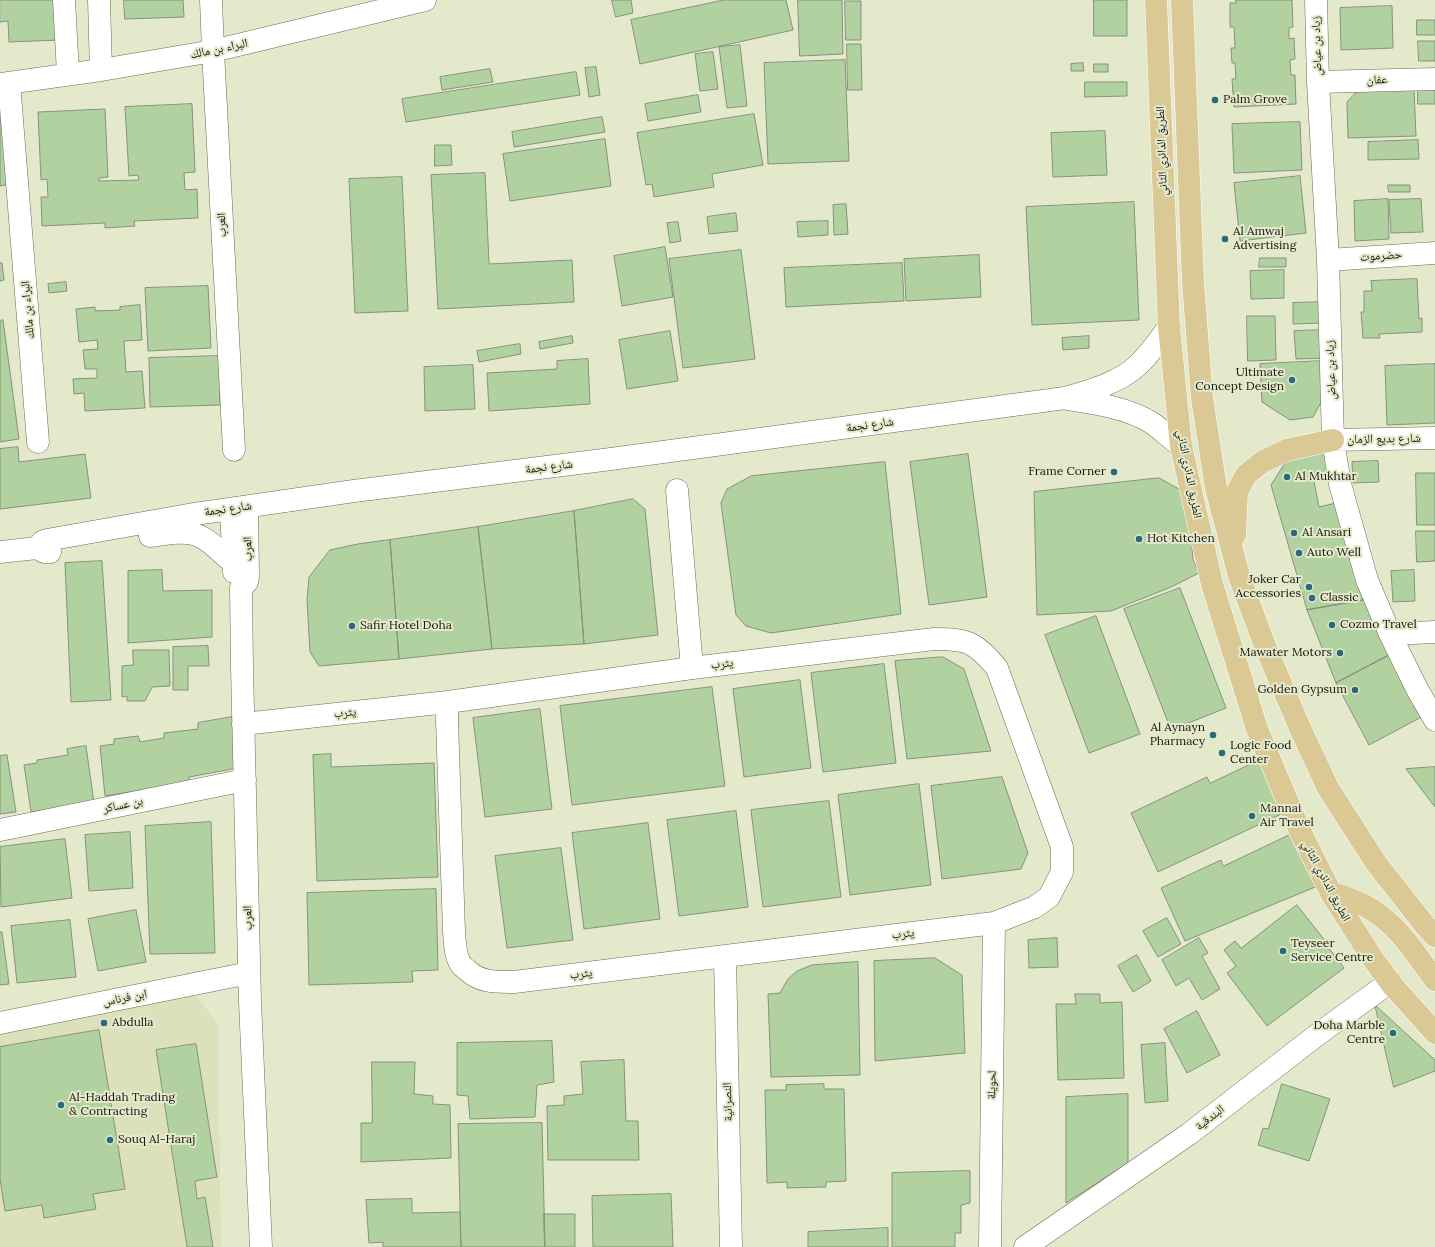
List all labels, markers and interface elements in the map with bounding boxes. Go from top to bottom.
street label: زياد بن عياض [1309,16,1325,76]
street label: البراء بن مالك [189,36,249,62]
street label: عفان [1366,72,1388,88]
place label: Palm Grove [1223,93,1287,107]
marker: Palm Grove [1210,95,1220,105]
street label: الطريق الدائري الثاني [1153,106,1171,196]
street label: العرب [214,212,230,238]
place label: Al Amwaj Advertising [1233,225,1296,253]
marker: Al Amwaj Advertising [1220,234,1230,244]
street label: حضرموت [1359,247,1403,265]
street label: البراء بن مالك [18,280,38,340]
street label: زياد بن عياض [1323,340,1339,400]
place label: Ultimate Concept Design [1195,366,1284,394]
marker: Ultimate Concept Design [1287,375,1297,385]
street label: شارع نجمة [845,415,895,435]
street label: الطريق الدائري الثاني [1173,429,1205,519]
street label: شارع بديع الزمان [1347,431,1421,447]
street label: شارع نجمة [524,457,574,477]
place label: Frame Corner [1028,465,1106,479]
marker: Frame Corner [1109,467,1119,477]
place label: Al Mukhtar [1295,470,1357,484]
marker: Al Mukhtar [1282,472,1292,482]
street label: شارع نجمة [203,499,253,519]
place label: Al Ansari [1302,526,1351,540]
marker: Al Ansari [1289,528,1299,538]
place label: Hot Kitchen [1147,532,1215,546]
marker: Hot Kitchen [1134,534,1144,544]
street label: العرب [241,537,255,561]
place label: Auto Well [1307,546,1361,560]
marker: Auto Well [1294,548,1304,558]
place label: Joker Car Accessories [1236,573,1301,601]
marker: Joker Car Accessories [1304,582,1314,592]
place label: Classic [1320,591,1359,605]
marker: Classic [1307,593,1317,603]
place label: Cozmo Travel [1340,618,1417,632]
place label: Safir Hotel Doha [360,619,452,633]
marker: Cozmo Travel [1327,620,1337,630]
marker: Safir Hotel Doha [347,621,357,631]
place label: Mawater Motors [1240,646,1332,660]
marker: Mawater Motors [1335,648,1345,658]
street label: يثرب [710,655,734,673]
place label: Golden Gypsum [1257,683,1347,697]
marker: Golden Gypsum [1350,685,1360,695]
street label: يثرب [333,705,357,721]
place label: Al Aynayn Pharmacy [1150,721,1205,749]
marker: Al Aynayn Pharmacy [1208,730,1218,740]
place label: Logic Food Center [1230,739,1291,767]
marker: Logic Food Center [1217,748,1227,758]
street label: بن عساكر [102,794,144,816]
place label: Mannai Air Travel [1260,802,1314,830]
marker: Mannai Air Travel [1247,811,1257,821]
street label: الطريق الدائري الثاني [1299,838,1353,924]
street label: العرب [241,906,255,930]
street label: يثرب [891,925,915,943]
place label: Teyseer Service Centre [1291,937,1373,965]
marker: Teyseer Service Centre [1278,946,1288,956]
street label: يثرب [569,965,593,983]
street label: ابن فرناس [102,987,148,1009]
place label: Abdulla [112,1016,154,1030]
marker: Abdulla [99,1018,109,1028]
place label: Doha Marble Centre [1313,1019,1385,1047]
marker: Doha Marble Centre [1388,1028,1398,1038]
street label: لحويلة [985,1071,999,1099]
street label: النصرانية [720,1082,736,1122]
place label: Al-Haddah Trading & Contracting [69,1091,175,1119]
marker: Al-Haddah Trading & Contracting [56,1100,66,1110]
street label: البندقية [1193,1102,1227,1134]
place label: Souq Al-Haraj [118,1133,195,1147]
marker: Souq Al-Haraj [105,1135,115,1145]

